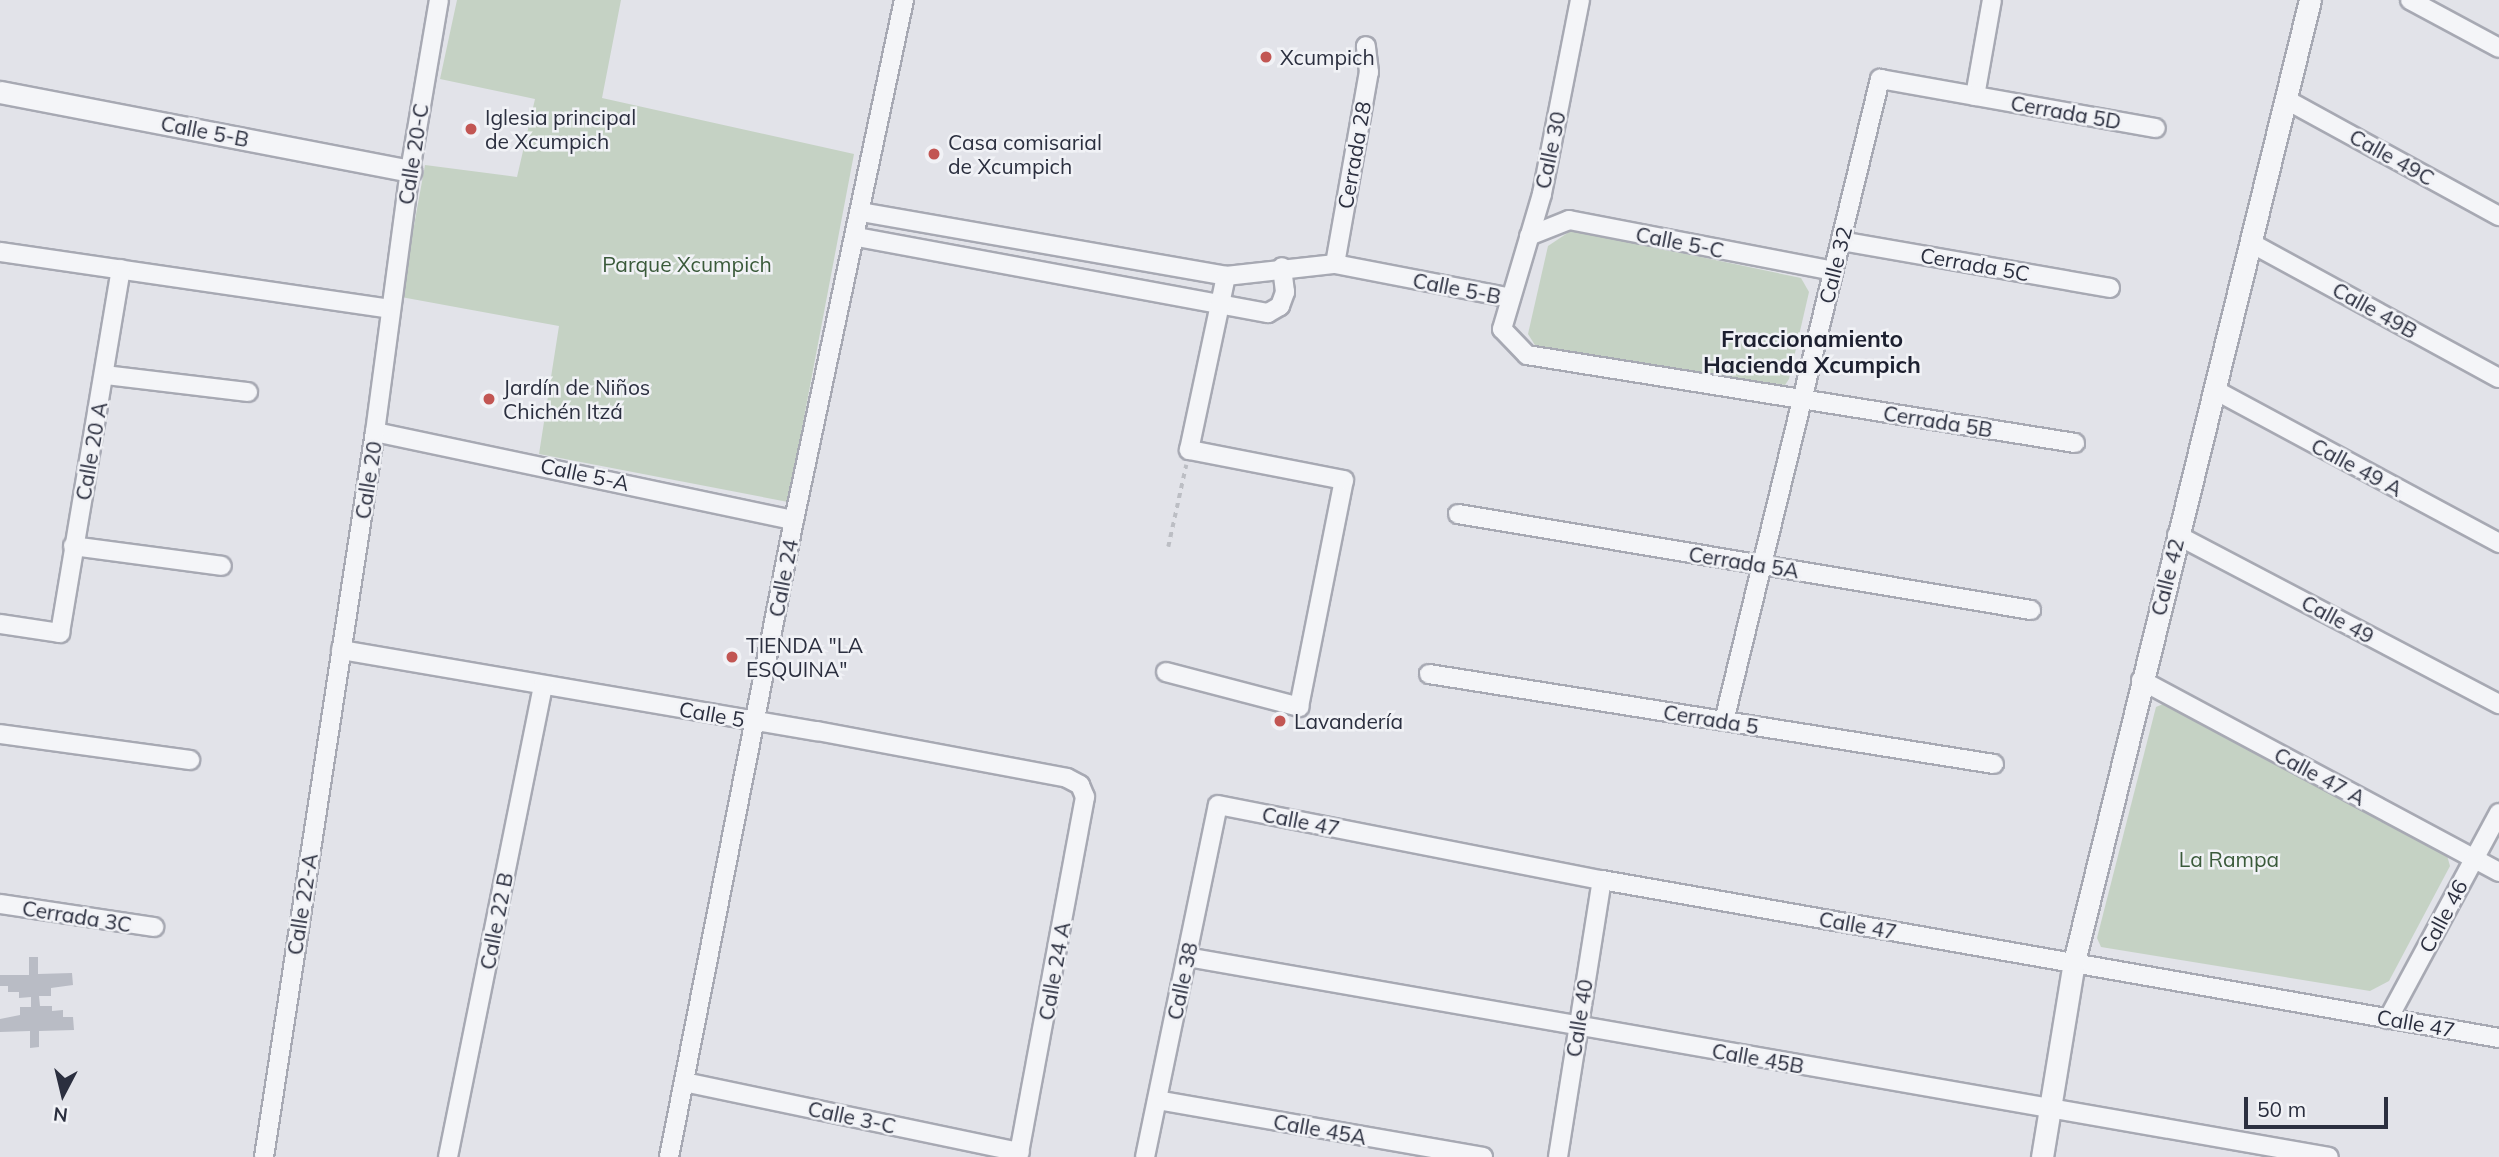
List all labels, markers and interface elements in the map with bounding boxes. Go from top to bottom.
place label: Xcumpich [1280,44,1375,70]
marker: Xcumpich [1258,49,1274,65]
street label: Cerrada 5D [2009,90,2123,134]
street label: Cerrada 28 [1332,99,1376,211]
street label: Calle 20-C [393,102,433,206]
place label: Iglesia principal de Xcumpich [485,104,636,154]
street label: Calle 30 [1529,109,1571,191]
street label: Calle 5-B [159,110,251,152]
marker: Iglesia principal de Xcumpich [463,121,479,137]
street label: Calle 49C [2345,123,2439,191]
place label: Casa comisarial de Xcumpich [948,129,1102,179]
marker: Casa comisarial de Xcumpich [926,146,942,162]
street label: Calle 5-C [1634,221,1726,263]
street label: Calle 32 [1813,224,1857,306]
street label: Cerrada 5C [1918,242,2032,286]
park label: Parque Xcumpich [602,251,772,277]
street label: Calle 5-B [1411,267,1503,309]
street label: Calle 49B [2328,276,2422,344]
district label: Fraccionamiento Hacienda Xcumpich [1703,325,1921,379]
place label: Jardín de Niños Chichén Itzá [503,374,650,424]
marker: Jardín de Niños Chichén Itzá [481,391,497,407]
street label: Calle 20 A [70,400,112,502]
street label: Cerrada 5B [1882,400,1994,442]
street label: Calle 49 A [2307,432,2407,502]
street label: Calle 20 [349,439,387,521]
street label: Calle 5-A [538,452,632,496]
street label: Calle 42 [2145,536,2189,618]
street label: Calle 24 [763,537,803,619]
street label: Cerrada 5A [1687,541,1801,583]
street label: Calle 49 [2297,589,2379,649]
place label: TIENDA "LA ESQUINA" [746,632,863,682]
marker: TIENDA "LA ESQUINA" [724,649,740,665]
street label: Calle 5 [677,696,747,732]
street label: Cerrada 5 [1662,699,1760,739]
place label: Lavandería [1294,708,1403,734]
marker: Lavandería [1272,713,1288,729]
street label: Calle 47 A [2270,741,2370,811]
street label: Calle 47 [1260,801,1342,841]
park label: La Rampa [2179,846,2279,872]
street label: Calle 22-A [282,851,322,957]
street label: Calle 22 B [474,870,518,972]
street label: Calle 46 [2413,875,2473,957]
street label: Cerrada 3C [20,895,134,937]
street label: Calle 47 [1817,906,1899,944]
street label: Calle 24 A [1033,920,1075,1022]
street label: Calle 38 [1161,940,1203,1022]
street label: Calle 40 [1560,977,1598,1059]
street label: Calle 47 [2375,1004,2457,1042]
street label: Calle 45B [1710,1038,1806,1078]
north arrow [28,1059,98,1129]
scale bar [2247,1084,2390,1128]
street label: Calle 3-C [806,1095,898,1139]
text: 50 m [2257,1096,2306,1122]
text: N [52,1102,69,1128]
street label: Calle 45A [1271,1108,1369,1150]

